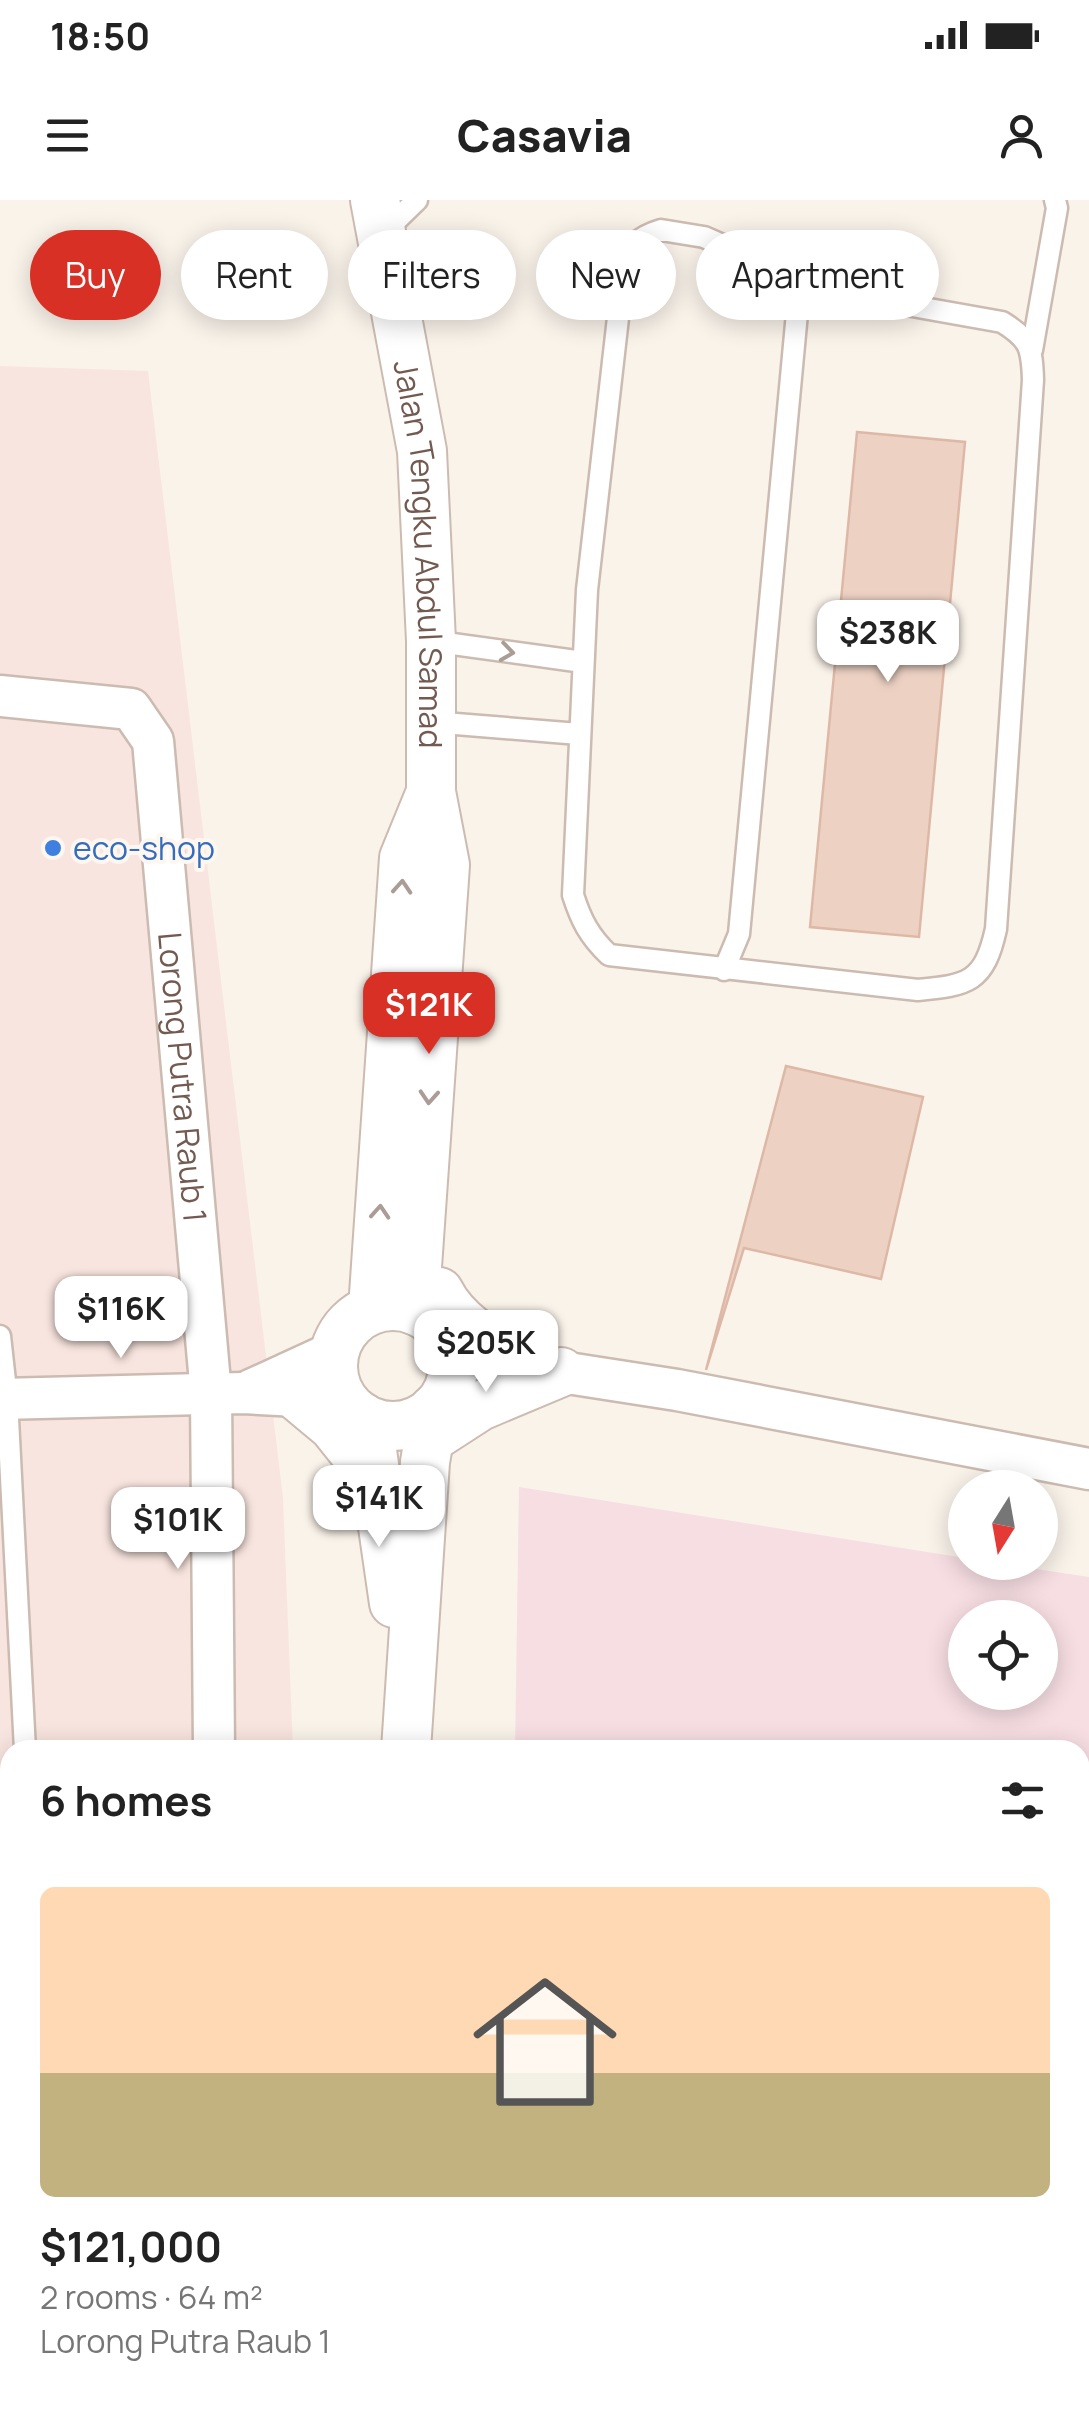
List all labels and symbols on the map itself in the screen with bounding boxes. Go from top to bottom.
street label: Jalan Tengku Abdul Samad [383,356,453,748]
pin: $238K [818,600,958,685]
one-way arrow [498,640,515,661]
place label: eco-shop [73,826,215,870]
marker: eco-shop [42,837,64,859]
one-way arrow [391,879,412,895]
street label: Lorong Putra Raub 1 [148,930,218,1224]
pin: $121K [359,972,499,1057]
one-way arrow [419,1090,440,1106]
one-way arrow [368,1203,390,1219]
pin: $116K [51,1276,191,1361]
pin: $205K [416,1310,556,1395]
pin: $141K [309,1465,449,1550]
north arrow [948,1470,1058,1580]
pin: $101K [108,1487,248,1572]

